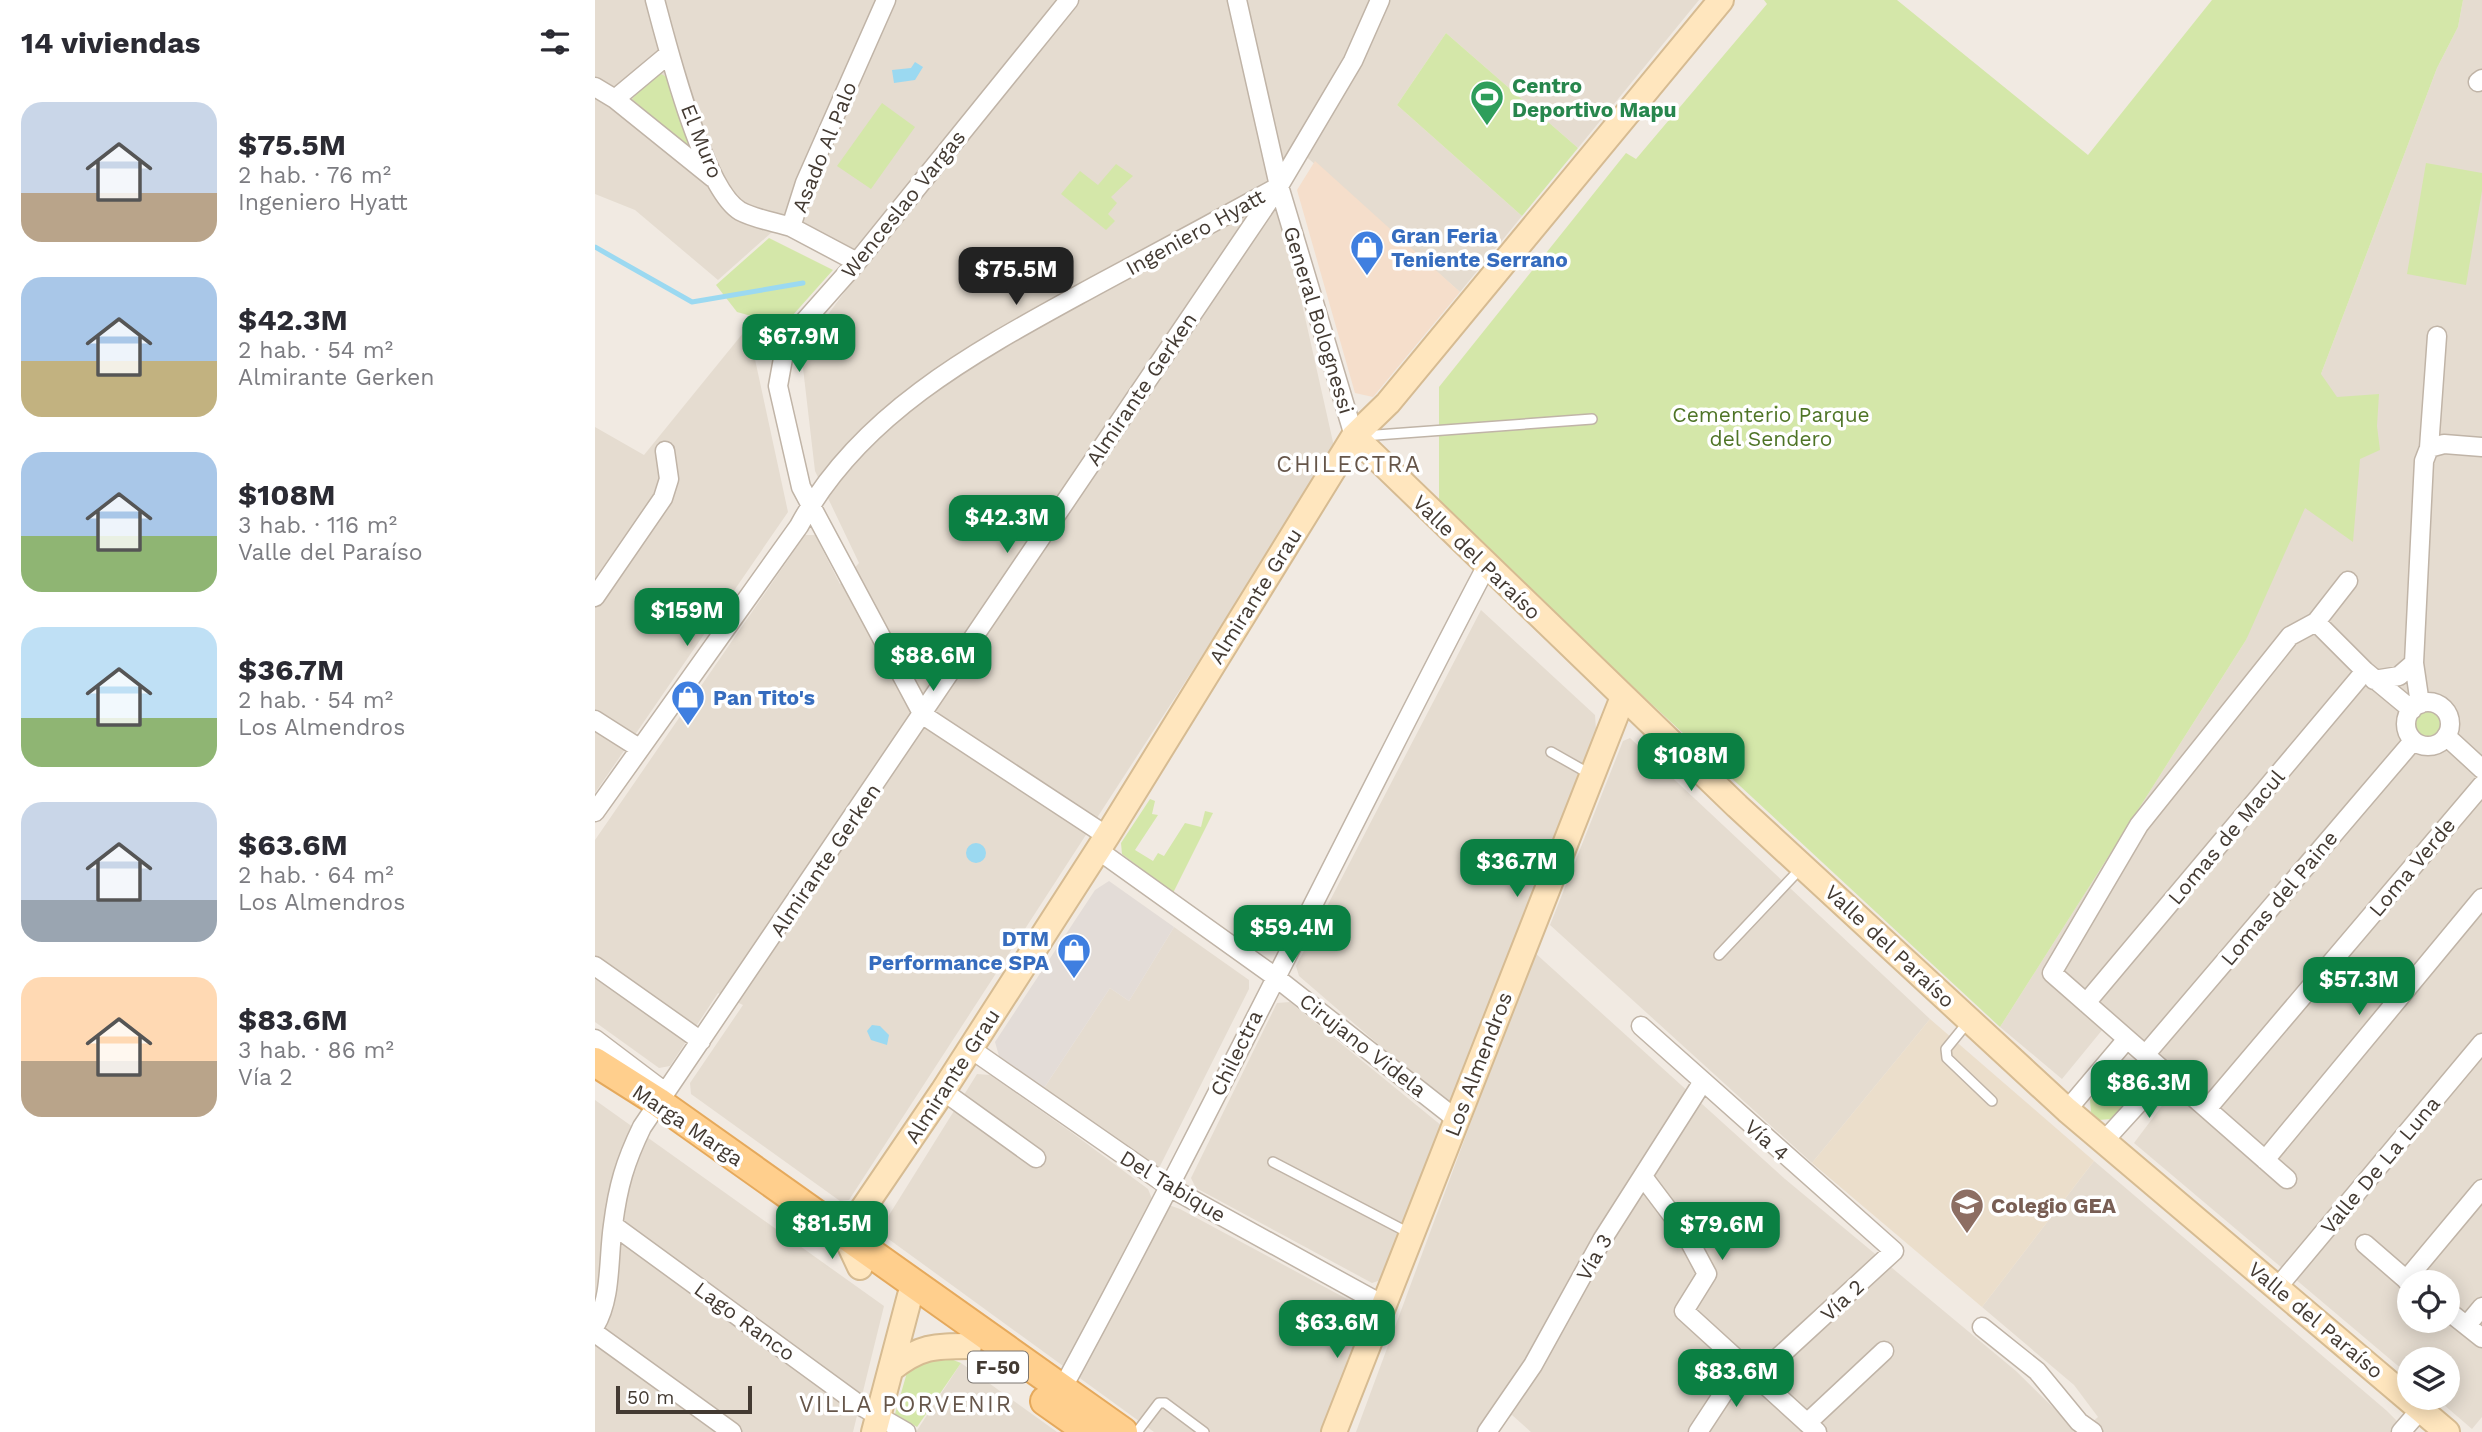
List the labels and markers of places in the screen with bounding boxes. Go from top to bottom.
place label: Centro Deportivo Mapu [1512,73,1677,122]
sports icon: Centro Deportivo Mapu [1468,78,1506,127]
place label: Gran Feria Teniente Serrano [1391,223,1568,272]
shop icon: Gran Feria Teniente Serrano [1348,228,1386,277]
pin: $75.5M [959,247,1073,307]
pin: $67.9M [742,314,856,374]
pin: $42.3M [950,496,1064,555]
pin: $159M [638,588,736,648]
pin: $88.6M [876,634,990,693]
shop icon: Pan Tito's [669,678,707,727]
place label: Pan Tito's [713,685,815,710]
pin: $108M [1642,734,1740,793]
pin: $36.7M [1460,839,1574,899]
pin: $59.4M [1235,906,1349,965]
place label: DTM Performance SPA [868,926,1050,975]
shop icon: DTM Performance SPA [1055,931,1093,980]
pin: $57.3M [2302,958,2416,1017]
pin: $86.3M [2092,1060,2206,1120]
school or university icon: Colegio GEA [1948,1186,1986,1235]
place label: Colegio GEA [1991,1193,2117,1218]
pin: $81.5M [775,1202,889,1261]
pin: $79.6M [1665,1202,1779,1262]
pin: $63.6M [1280,1300,1394,1360]
pin: $83.6M [1679,1350,1793,1409]

